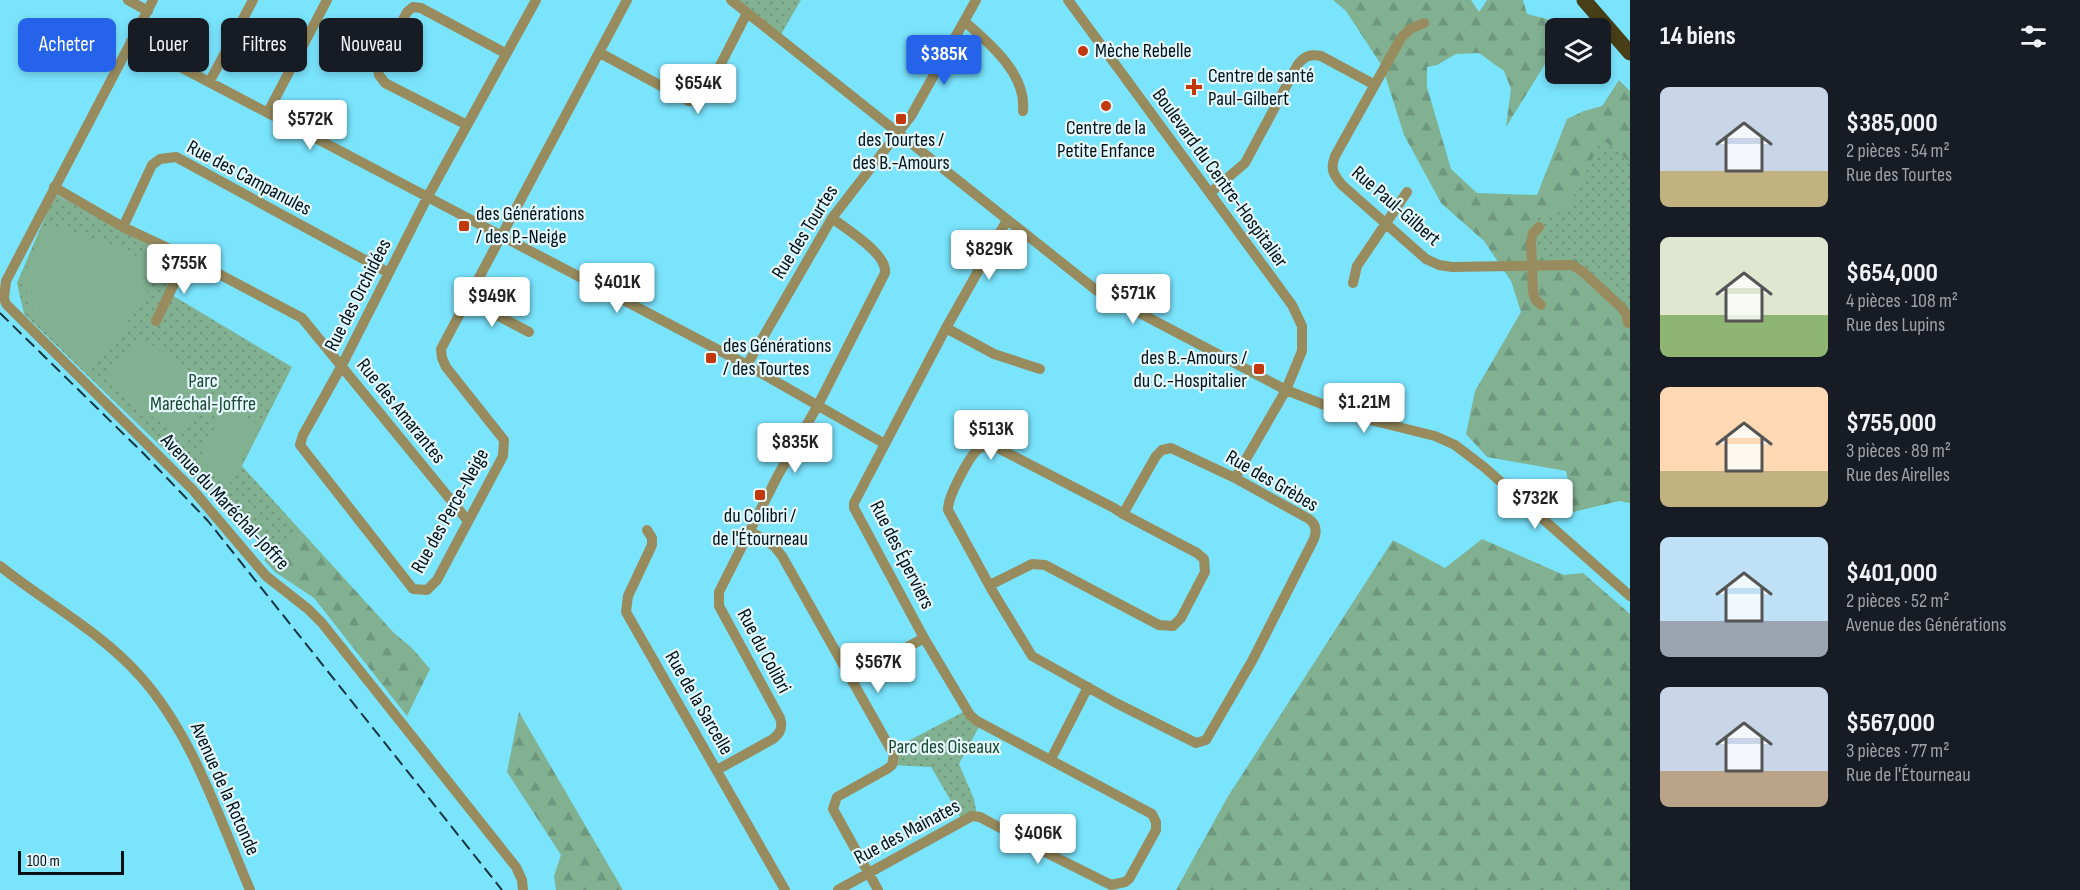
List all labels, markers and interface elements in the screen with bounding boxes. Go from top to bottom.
chip: Acheter [18,18,116,72]
chip: Louer [128,18,209,72]
chip: Filtres [221,18,307,72]
chip: Nouveau [319,18,423,72]
map controls [1545,18,1611,84]
button: layers [1545,18,1611,84]
icon: filters [2017,20,2050,53]
text: 14 biens [1660,21,1736,52]
pin: $385K [902,35,986,86]
place label: Mèche Rebelle [1095,39,1192,63]
text: $385K [920,42,968,66]
marker: Mèche Rebelle [1076,44,1090,58]
pin: $654K [656,64,740,115]
place label: Centre de santé Paul-Gilbert [1208,64,1314,111]
text: $654K [674,71,722,95]
marker: Centre de santé Paul-Gilbert [1185,78,1203,96]
street label: Boulevard du Centre-Hospitalier [1147,84,1293,272]
marker: Centre de la Petite Enfance [1099,99,1113,113]
pin: $572K [268,100,352,151]
text: $572K [287,107,333,131]
text: $385,000 [1846,108,1938,139]
icon: home [1708,111,1780,183]
marker: des Tourtes / des B.-Amours [894,112,908,126]
place label: Centre de la Petite Enfance [1057,116,1155,163]
place label: des Tourtes / des B.-Amours [852,128,950,175]
street label: Rue des Campanules [183,135,315,221]
text: 2 pièces · 54 m² [1846,139,1950,163]
street label: Rue Paul-Gilbert [1347,161,1445,251]
text: Rue des Tourtes [1846,163,1952,187]
street label: Rue des Tourtes [767,181,843,283]
place label: des Générations / des P.-Neige [476,202,584,249]
marker: des Générations / des P.-Neige [457,219,471,233]
pin: $829K [947,230,1031,281]
street label: Rue des Orchidées [319,235,397,355]
text: $829K [965,237,1013,261]
pin: $755K [142,244,226,295]
text: $755K [161,251,207,275]
text: $654,000 [1846,258,1938,289]
icon: home [1708,261,1780,333]
pin: $401K [575,263,659,314]
text: $401K [594,270,640,294]
pin: $571K [1091,274,1175,325]
pin: $949K [450,277,534,328]
text: $571K [1110,281,1156,305]
text: $949K [468,284,516,308]
text: 4 pièces · 108 m² [1846,289,1958,313]
text: Rue des Lupins [1846,313,1945,337]
place label: des Générations / des Tourtes [723,334,831,381]
place label: des B.-Amours / du C.-Hospitalier [1133,346,1247,393]
marker: des Générations / des Tourtes [704,351,718,365]
street label: Rue des Amarantes [351,354,451,468]
marker: des B.-Amours / du C.-Hospitalier [1252,362,1266,376]
park label: Parc Maréchal-Joffre [150,369,256,416]
pin: $1.21M [1315,383,1413,434]
text: $1.21M [1338,390,1390,414]
text: $755,000 [1846,408,1936,439]
pin: $513K [949,410,1033,461]
icon: home [1708,411,1780,483]
text: $513K [968,417,1014,441]
pin: $835K [753,423,837,474]
street label: Avenue du Maréchal-Joffre [155,428,294,575]
text: $835K [771,430,819,454]
text: 3 pièces · 89 m² [1846,439,1951,463]
street label: Rue des Perce-Neige [406,445,494,577]
street label: Rue des Grèbes [1222,445,1322,517]
text: Rue des Airelles [1846,463,1950,487]
pin: $732K [1493,479,1577,530]
text: $732K [1512,486,1558,510]
marker: du Colibri / de l'Étourneau [753,488,767,502]
street label: Rue des Éperviers [864,497,940,613]
place label: du Colibri / de l'Étourneau [712,504,808,551]
text: $401,000 [1846,558,1938,589]
icon: home [1708,561,1780,633]
text: 2 pièces · 52 m² [1846,589,1949,613]
street label: Rue du Colibri [732,605,796,697]
text: Avenue des Générations [1846,613,2006,637]
pin: $567K [836,643,920,694]
street label: Rue de la Sarcelle [660,647,738,759]
text: $567K [854,650,902,674]
text: $567,000 [1846,708,1935,739]
icon: home [1708,711,1780,783]
street label: Avenue de la Rotonde [185,718,265,859]
park label: Parc des Oiseaux [888,735,1000,759]
text: 3 pièces · 77 m² [1846,739,1949,763]
text: Rue de l'Étourneau [1846,763,1971,787]
street label: Rue des Mainates [850,794,964,870]
pin: $406K [996,814,1080,865]
text: $406K [1014,821,1062,845]
scale bar [18,848,124,876]
text: 100 m [27,852,60,871]

